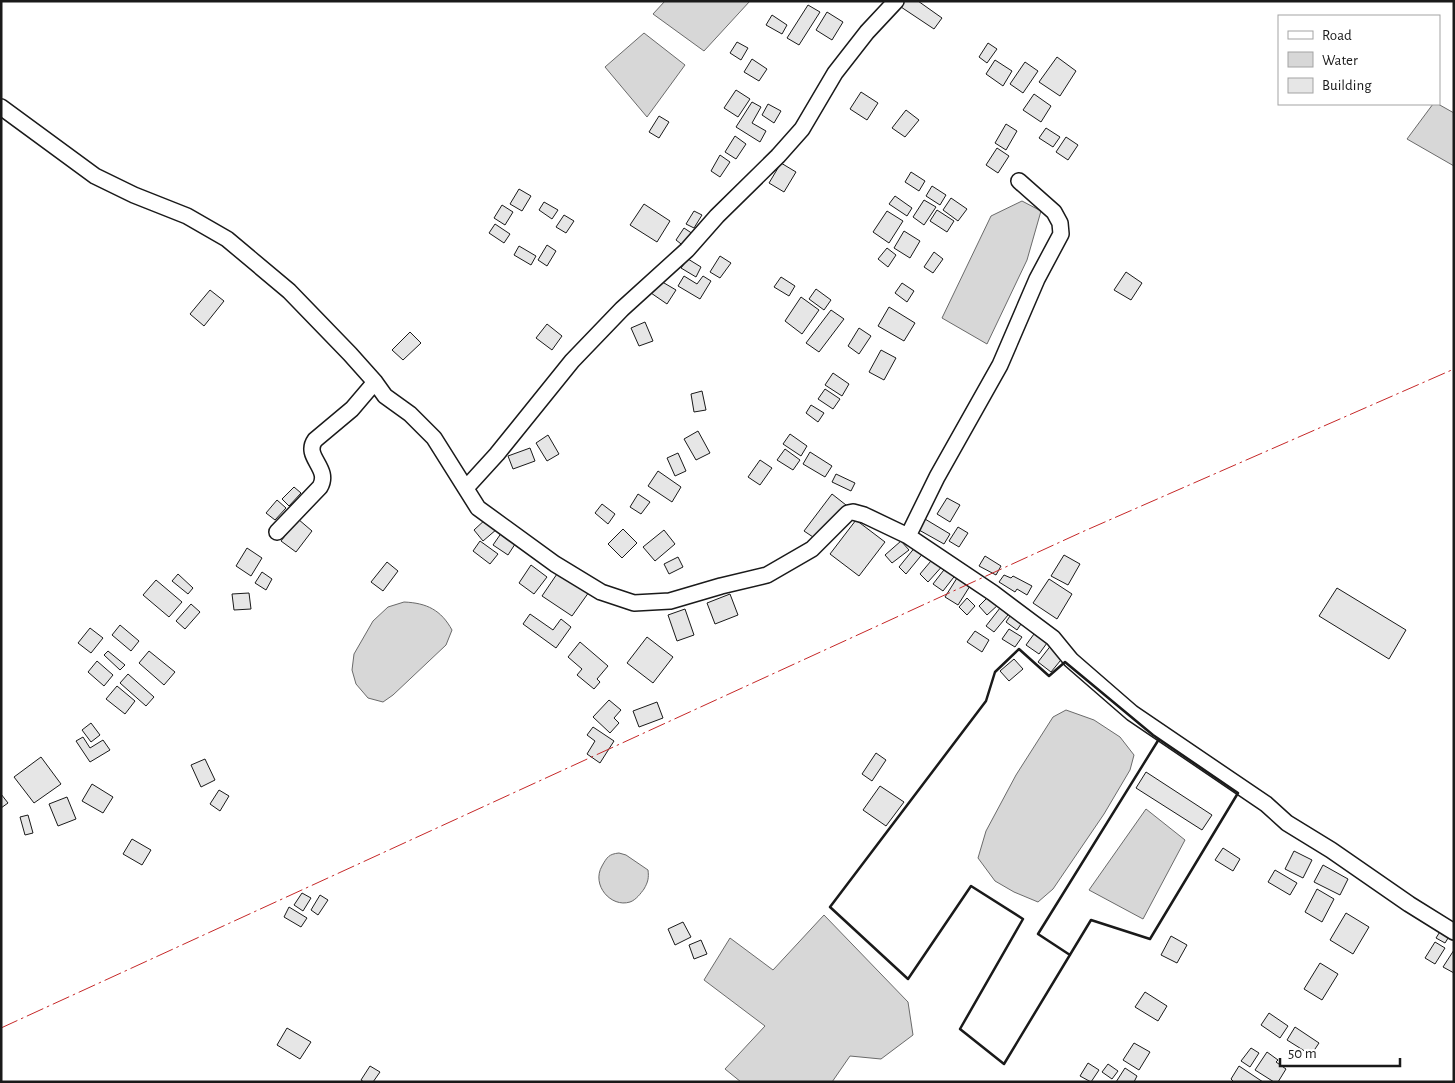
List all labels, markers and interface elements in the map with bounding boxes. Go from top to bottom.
legend [1278,15,1440,105]
text: Road [1322,28,1352,43]
text: Water [1322,53,1358,68]
text: Building [1322,78,1372,93]
scale bar [1280,1036,1400,1068]
text: 50 m [1288,1046,1317,1061]

